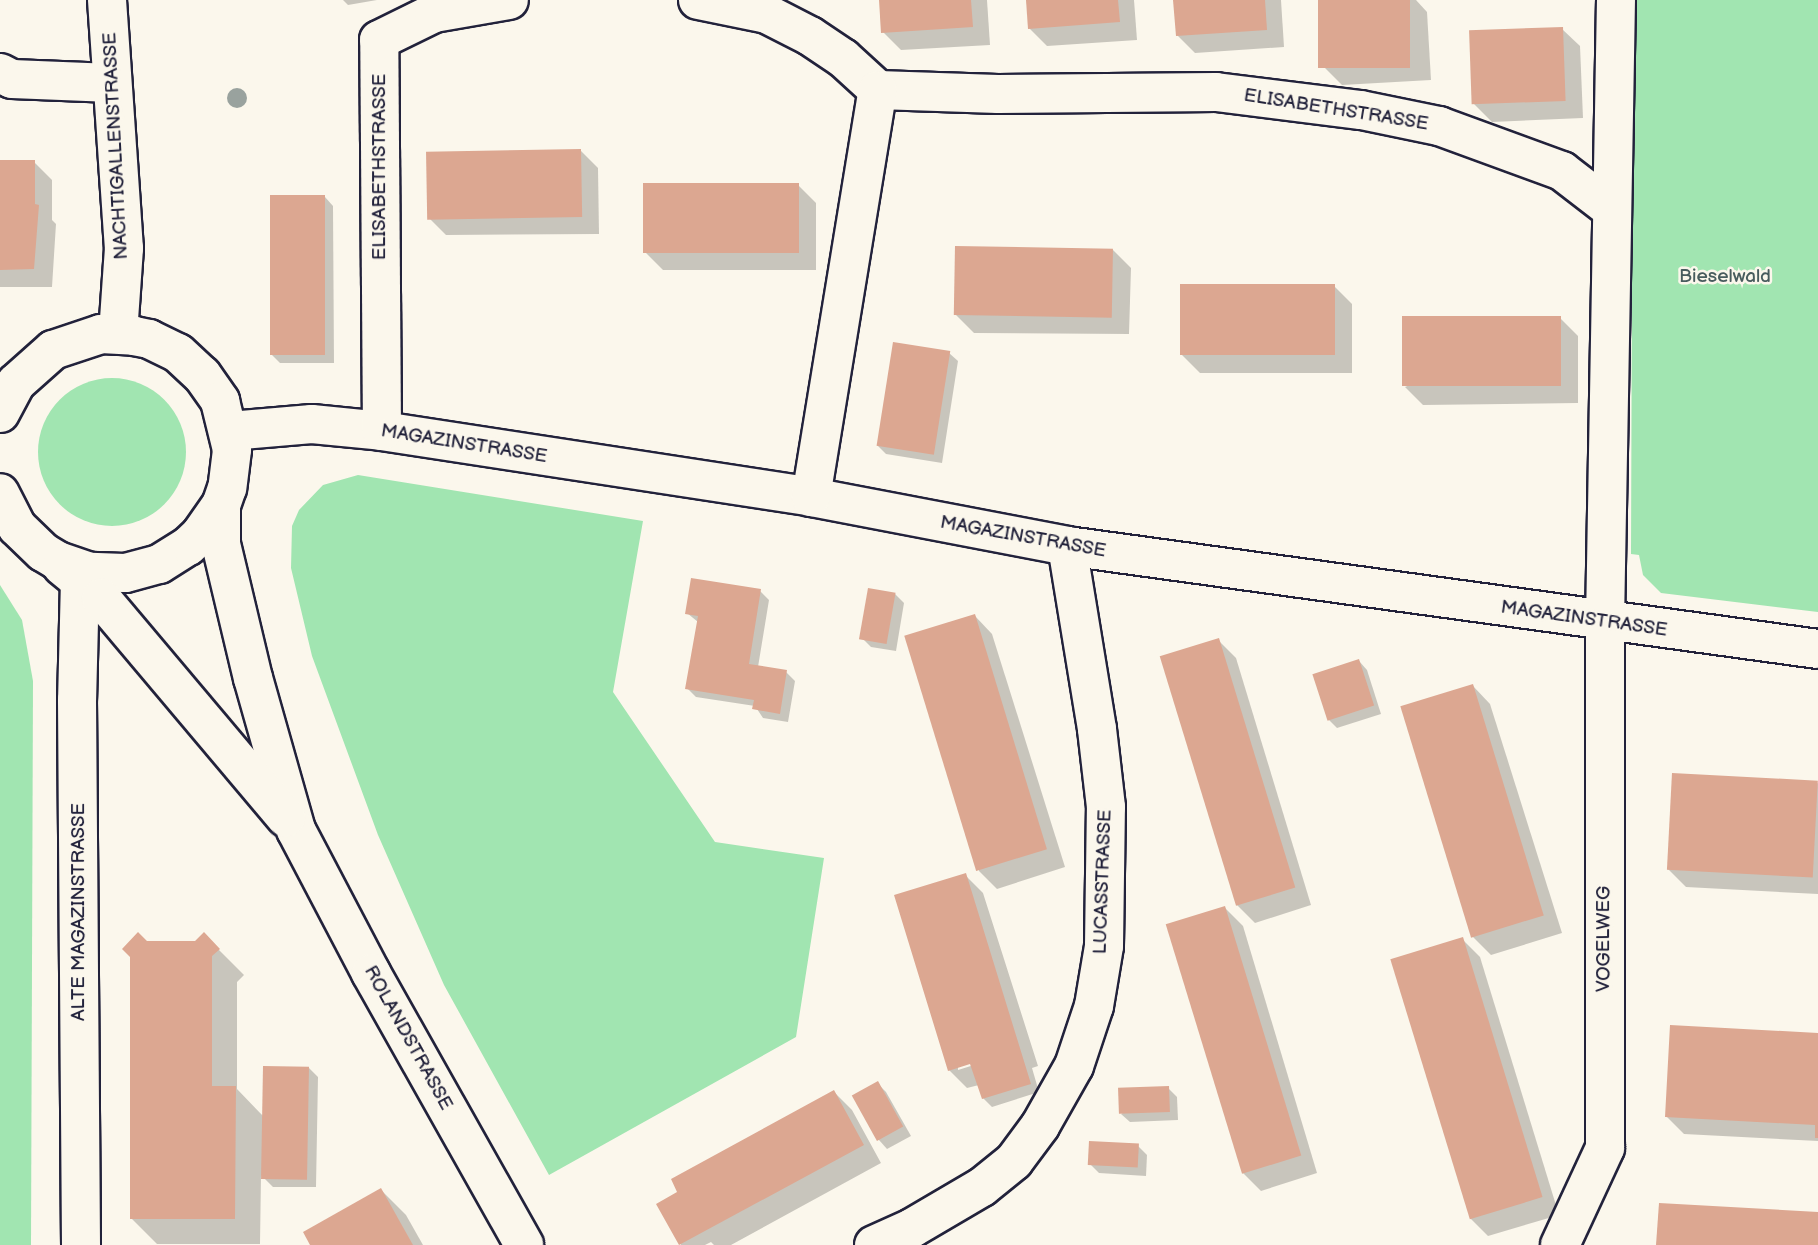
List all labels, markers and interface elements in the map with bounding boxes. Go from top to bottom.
street label: NACHTIGALLENSTRASSE [99,32,133,260]
street label: ELISABETHSTRASSE [369,74,391,260]
street label: ELISABETHSTRASSE [1242,84,1430,136]
park label: Bieselwald [1679,266,1771,288]
street label: MAGAZINSTRASSE [379,420,549,468]
street label: MAGAZINSTRASSE [938,511,1108,563]
street label: MAGAZINSTRASSE [1499,596,1669,642]
street label: ALTE MAGAZINSTRASSE [68,803,90,1021]
street label: LUCASSTRASSE [1089,809,1117,955]
street label: VOGELWEG [1593,886,1615,992]
street label: ROLANDSTRASSE [359,962,457,1114]

